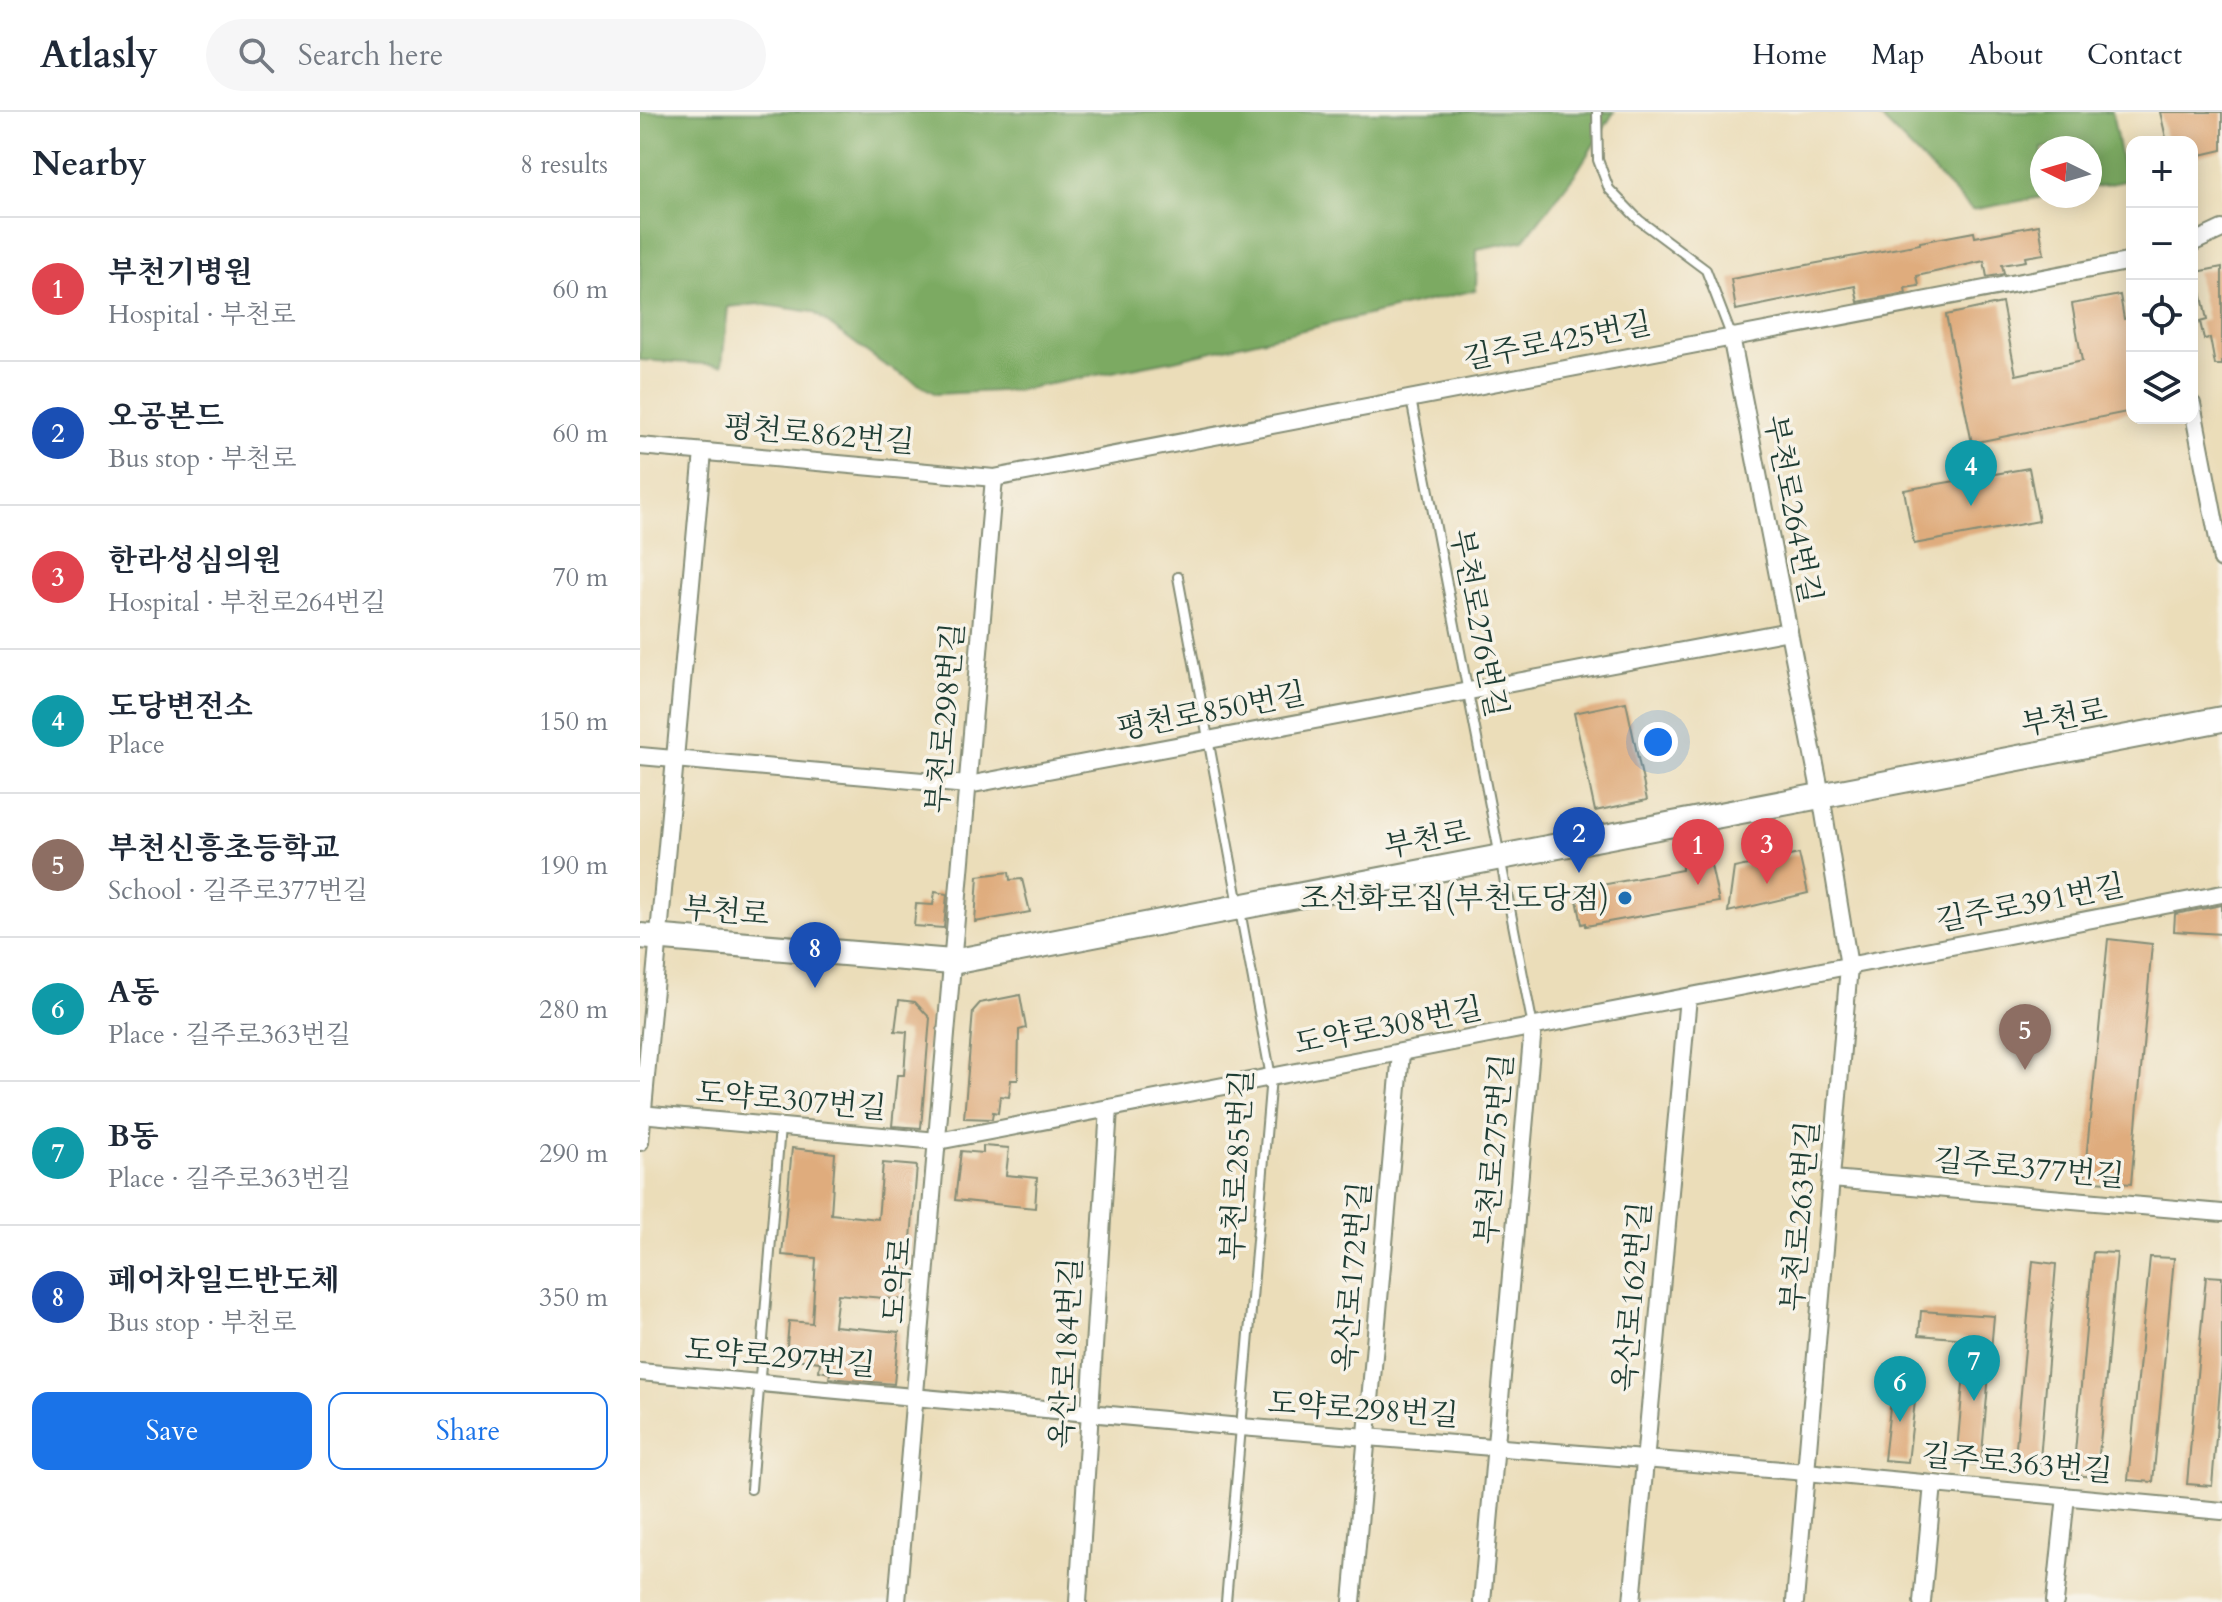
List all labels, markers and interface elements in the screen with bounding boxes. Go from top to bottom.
search box [206,19,766,91]
text: Atlasly [40,29,158,81]
icon: search [234,33,278,77]
text: Search here [298,35,443,76]
text: Home [1752,36,1827,74]
text: Map [1871,36,1925,74]
text: About [1969,36,2043,74]
text: Contact [2087,36,2182,74]
north arrow [2030,136,2102,208]
map controls [2126,136,2198,424]
button: + [2126,136,2198,208]
text: Nearby [32,141,147,187]
text: 8 results [520,147,608,182]
button: − [2126,208,2198,280]
text: 부천기병원 [108,252,253,293]
text: 1 [51,272,65,307]
text: 60 m [552,272,608,307]
button: locate [2126,280,2198,352]
text: Hospital · 부천로 [108,297,296,332]
street label: 길주로425번길 [1459,303,1655,380]
button: layers [2126,352,2198,424]
text: 오공본드 [108,396,224,437]
street label: 평천로862번길 [722,406,916,463]
street label: 부천로264번길 [1754,411,1831,607]
text: 2 [51,416,65,451]
text: 60 m [552,416,608,451]
pin: 4 [1945,440,1997,506]
text: Bus stop · 부천로 [108,441,296,476]
street label: 부천로276번길 [1440,525,1517,721]
text: 한라성심의원 [108,540,282,581]
text: 3 [51,560,65,595]
text: 70 m [552,560,608,595]
text: Hospital · 부천로264번길 [108,585,386,620]
street label: 부천로298번길 [917,621,974,815]
street label: 평천로850번길 [1113,673,1309,750]
text: 도당변전소 [108,686,253,727]
street label: 부천로 [2018,689,2111,746]
text: 4 [51,704,65,739]
text: 150 m [539,704,608,739]
your location [1638,722,1678,762]
text: Place [108,727,165,762]
pin: 2 [1553,807,1605,873]
street label: 부천로 [1381,811,1474,868]
pin: 3 [1741,818,1793,884]
pin: 1 [1672,819,1724,885]
text: 부천신흥초등학교 [108,828,340,869]
text: 5 [51,848,65,883]
text: 190 m [539,848,608,883]
street label: 길주로391번길 [1932,865,2128,942]
text: School · 길주로377번길 [108,873,368,908]
place label: 조선화로집(부천도당점) [1300,878,1609,919]
street label: 부천로 [681,887,771,936]
marker: 조선화로집(부천도당점) [1616,889,1634,907]
pin: 8 [789,922,841,988]
text: A동 [108,972,160,1013]
street label: 도약로308번길 [1290,988,1486,1065]
text: 6 [51,992,65,1027]
text: 280 m [539,992,608,1027]
pin: 5 [1999,1004,2051,1070]
text: Place · 길주로363번길 [108,1017,351,1052]
street label: 부천로275번길 [1466,1052,1523,1246]
street label: 부천로285번길 [1212,1069,1263,1261]
street label: 도약로307번길 [694,1072,888,1129]
text: B동 [108,1116,159,1157]
street label: 부천로263번길 [1772,1119,1829,1313]
text: 7 [51,1136,65,1171]
text: 290 m [539,1136,608,1171]
street label: 길주로377번길 [1932,1140,2126,1197]
text: Place · 길주로363번길 [108,1161,351,1196]
street label: 옥산로172번길 [1324,1180,1381,1374]
street label: 옥산로162번길 [1604,1200,1661,1394]
street label: 도약로 [873,1235,922,1325]
street label: 옥산로184번길 [1041,1257,1092,1449]
text: 페어차일드반도체 [108,1260,340,1301]
text: 8 [51,1280,65,1315]
text: 350 m [539,1280,608,1315]
text: Bus stop · 부천로 [108,1305,296,1340]
street label: 도약로297번길 [683,1329,877,1386]
pin: 7 [1948,1335,2000,1401]
pin: 6 [1874,1356,1926,1422]
street label: 도약로298번길 [1266,1382,1460,1437]
button: Save [32,1392,312,1470]
button: Share [328,1392,608,1470]
street label: 길주로363번길 [1920,1435,2114,1492]

